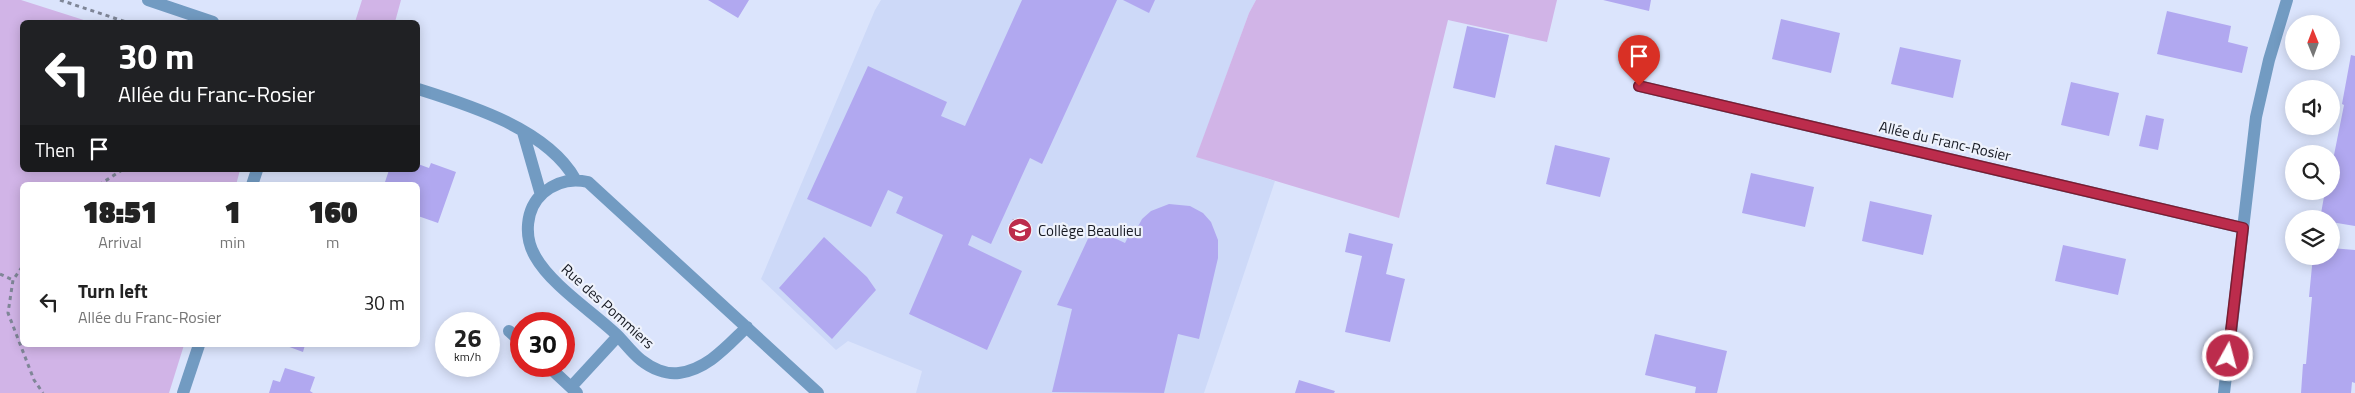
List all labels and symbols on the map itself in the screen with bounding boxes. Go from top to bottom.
north arrow [2285,15,2340,70]
pin [1618,35,1660,86]
street label: Allée du Franc-Rosier [1877,115,2013,167]
school or university icon: Collège Beaulieu [1007,217,1033,243]
place label: Collège Beaulieu [1038,219,1142,242]
street label: Rue des Pommiers [556,258,660,354]
speed limit sign: 30 [510,312,575,377]
position arrow [2201,329,2253,381]

